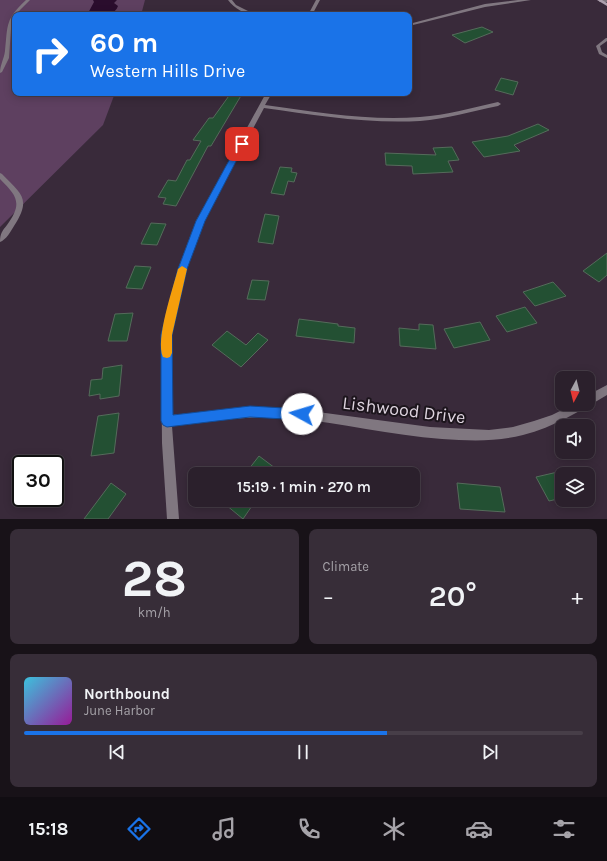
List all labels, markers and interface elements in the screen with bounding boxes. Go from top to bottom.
text: 60 m [90,26,158,59]
icon: right [24,28,76,80]
text: Western Hills Drive [90,60,245,82]
pin [225,127,259,161]
icon: arrive [231,133,253,155]
north arrow [555,371,595,411]
map controls [555,371,595,507]
street label: Lishwood Drive [341,392,467,428]
position arrow [281,393,323,435]
button: sound [555,419,595,459]
speed limit sign: 30 [12,455,64,507]
button: layers [555,467,595,507]
text: 15:19 · 1 min · 270 m [237,478,371,496]
text: 28 [122,548,187,609]
text: Climate [323,559,369,574]
text: 20° [429,578,477,614]
text: − [323,584,334,610]
text: + [571,584,583,610]
text: km/h [138,605,171,620]
text: Northbound [84,685,170,703]
text: June Harbor [84,703,155,718]
icon: previous [106,741,128,763]
icon: pause [292,741,314,763]
icon: next [479,741,501,763]
icon: directions [125,815,153,843]
icon: music [210,815,238,843]
icon: phone [295,815,323,843]
icon: climate [380,815,408,843]
icon: car [465,815,493,843]
icon: filters [550,815,578,843]
text: 15:18 [29,818,68,840]

